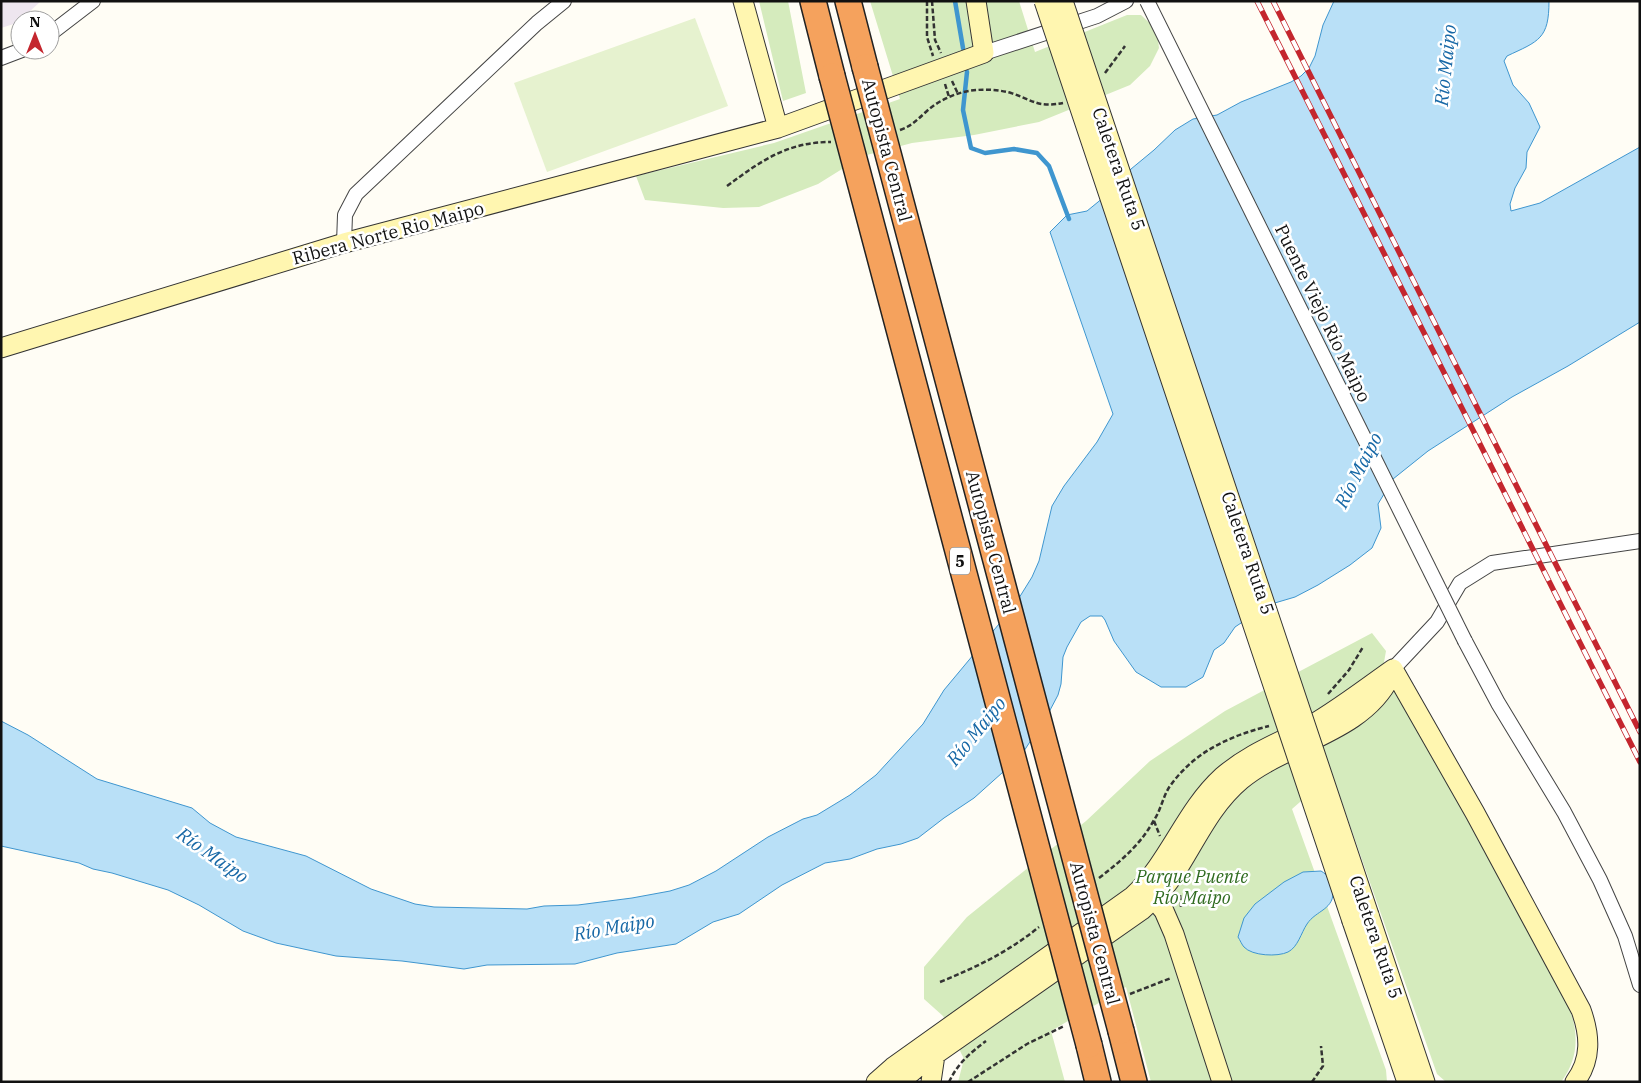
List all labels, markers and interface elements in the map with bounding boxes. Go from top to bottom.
north arrow [10,10,60,60]
text: N [29,13,41,31]
water label: Río Maipo [1429,23,1461,108]
street label: Autopista Central [857,76,917,224]
street label: Caletera Ruta 5 [1087,104,1151,234]
street label: Ribera Norte Rio Maipo [290,196,486,270]
street label: Puente Viejo Río Maipo [1270,220,1376,406]
water label: Río Maipo [1328,428,1387,513]
street label: Autopista Central [961,468,1021,616]
street label: Caletera Ruta 5 [1216,488,1280,618]
road number: 5 [950,548,970,574]
water label: Río Maipo [940,692,1011,771]
water label: Río Maipo [172,821,253,888]
street label: Autopista Central [1065,859,1125,1007]
park label: Parque Puente Río Maipo [1135,865,1248,909]
street label: Caletera Ruta 5 [1344,872,1408,1002]
water label: Río Maipo [571,908,656,946]

